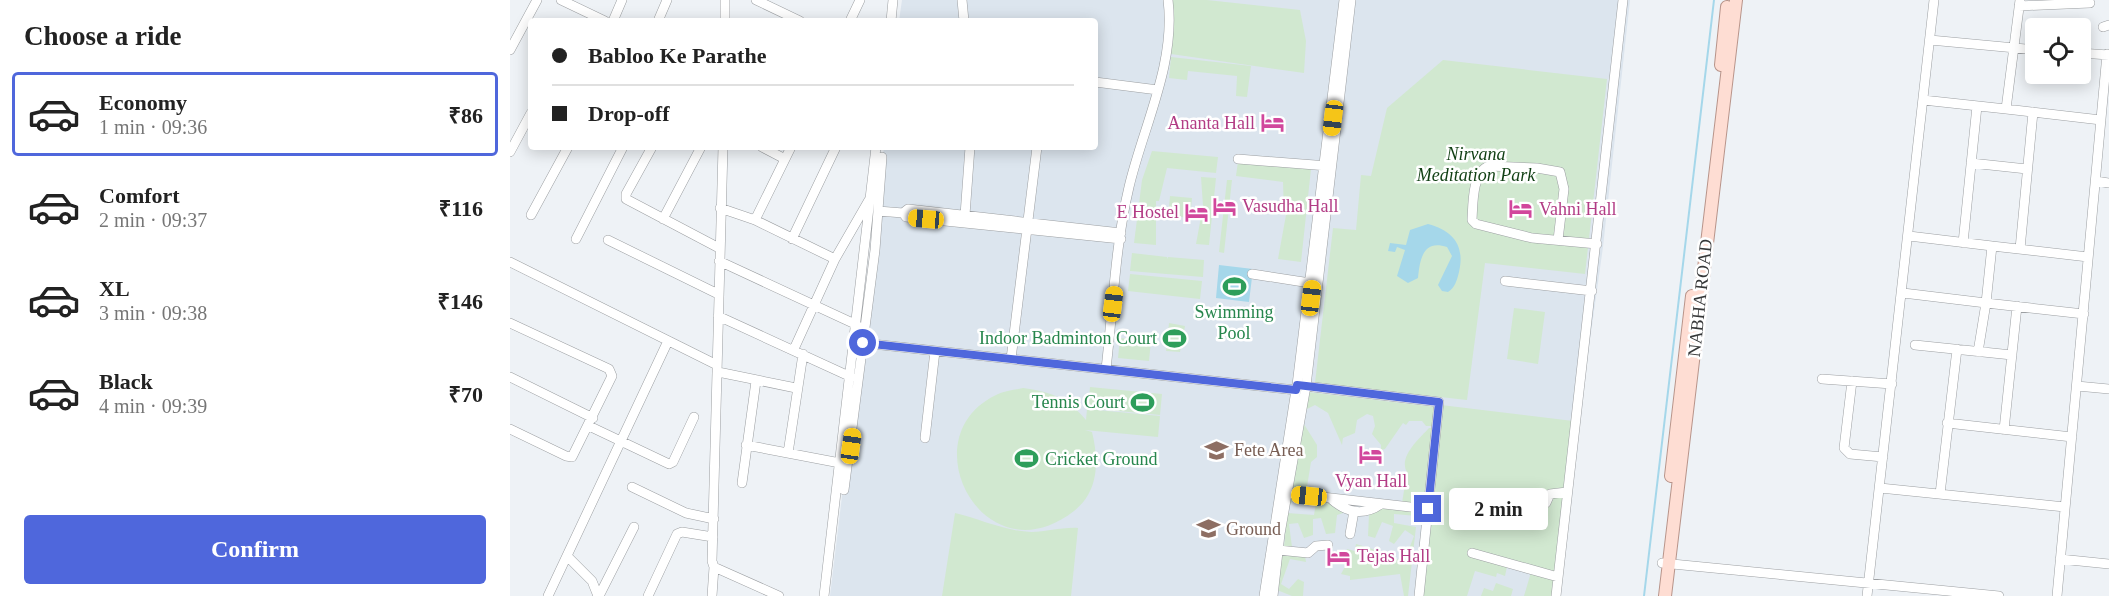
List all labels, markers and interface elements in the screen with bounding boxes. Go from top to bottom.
map controls [2025,18,2091,84]
button: locate [2025,18,2091,84]
text: Choose a ride [24,21,182,51]
text: Babloo Ke Parathe [588,43,766,68]
icon: car [27,87,81,141]
text: Economy [99,90,187,115]
car [1322,99,1344,137]
text: Drop-off [588,101,669,126]
text: ₹86 [448,103,483,128]
hotel icon: Ananta Hall [1260,110,1286,136]
place label: Ananta Hall [1168,113,1255,133]
text: 1 min · 09:36 [99,116,207,138]
park label: Nirvana Meditation Park [1416,144,1536,185]
icon: car [27,180,81,234]
text: Comfort [99,183,180,208]
hotel icon: Vasudha Hall [1211,193,1237,219]
text: ₹116 [439,196,483,221]
place label: Vasudha Hall [1242,196,1338,216]
hotel icon: Vahni Hall [1508,196,1534,222]
hotel icon: E Hostel [1184,199,1210,225]
place label: Vahni Hall [1539,199,1616,219]
place label: E Hostel [1117,202,1179,222]
car [907,208,945,230]
text: 2 min · 09:37 [99,209,207,231]
street label: NABHA ROAD [1684,238,1716,358]
icon: car [27,273,81,327]
sports icon: Swimming Pool [1221,273,1247,299]
text: XL [99,276,130,301]
car [1300,279,1322,317]
car [1102,285,1124,323]
text: ₹146 [437,289,483,314]
text: 3 min · 09:38 [99,302,207,324]
place label: Swimming Pool [1194,302,1274,343]
sports icon: Indoor Badminton Court [1162,325,1188,351]
place label: Indoor Badminton Court [979,328,1157,348]
route start [849,329,876,356]
icon: car [27,366,81,420]
text: Black [99,369,153,394]
text: ₹70 [448,382,483,407]
sports icon: Tennis Court [1130,389,1156,415]
place label: Tennis Court [1032,392,1125,412]
text: 4 min · 09:39 [99,395,207,417]
car [840,427,862,465]
school or university icon: Fete Area [1203,437,1229,463]
place label: Fete Area [1234,440,1303,460]
hotel icon: Vyan Hall [1358,442,1384,468]
sports icon: Cricket Ground [1014,446,1040,472]
place label: Cricket Ground [1045,449,1157,469]
place label: Vyan Hall [1335,471,1407,491]
car [1290,485,1328,507]
callout: 2 min [1449,488,1548,530]
route end [1414,495,1441,522]
text: 2 min [1474,498,1523,520]
button: Confirm [24,515,486,584]
school or university icon: Ground [1195,516,1221,542]
place label: Ground [1226,519,1281,539]
hotel icon: Tejas Hall [1326,543,1352,569]
place label: Tejas Hall [1357,546,1430,566]

